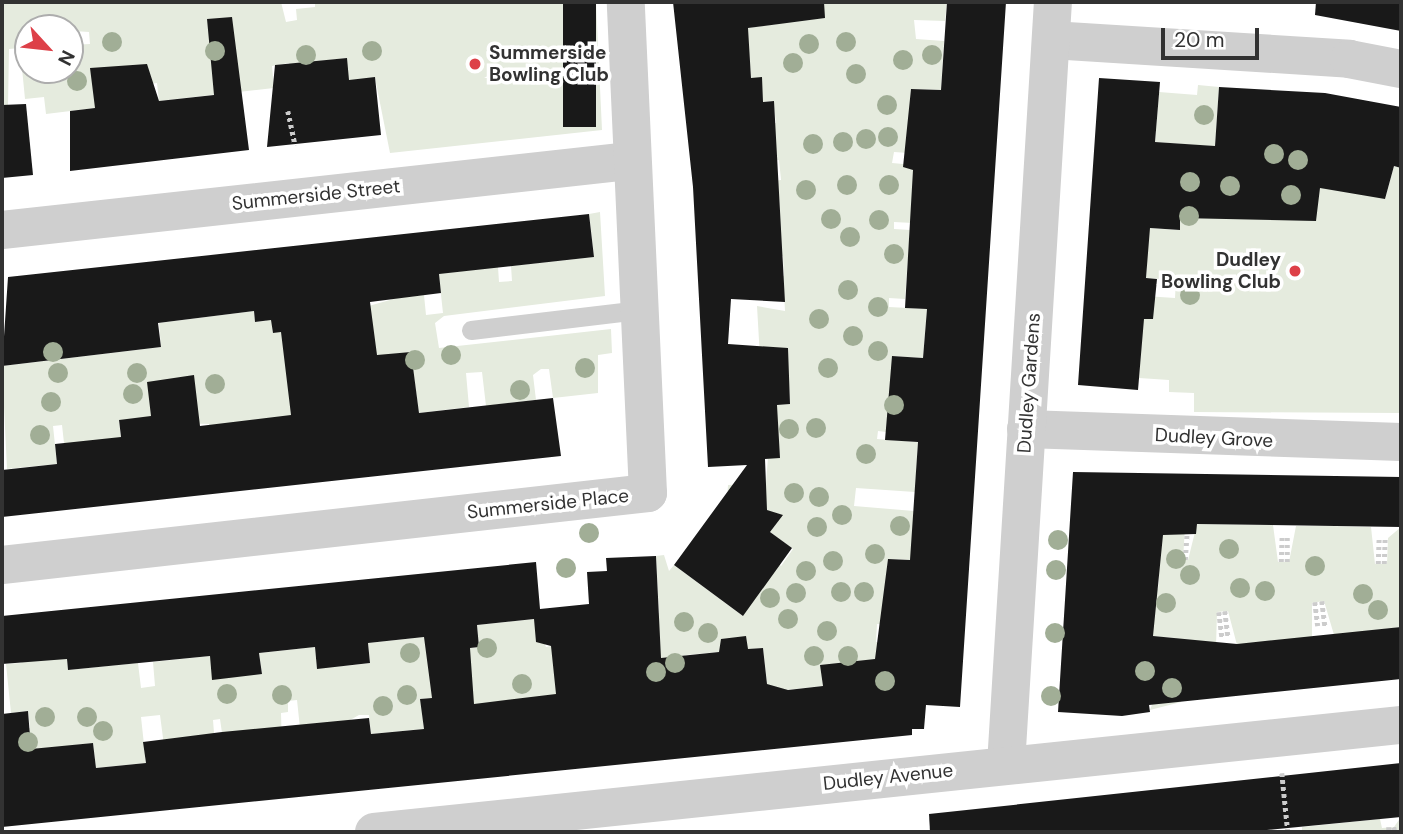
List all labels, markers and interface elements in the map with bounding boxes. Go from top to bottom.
north arrow [14,14,84,84]
scale bar [1165,14,1263,58]
text: 20 m [1174,26,1225,54]
place label: Summerside Bowling Club [489,42,609,86]
text: N [52,46,81,70]
marker: Summerside Bowling Club [467,56,483,72]
street label: Summerside Street [231,175,401,215]
place label: Dudley Bowling Club [1161,249,1281,293]
marker: Dudley Bowling Club [1287,263,1303,279]
street label: Dudley Gardens [1013,312,1045,454]
street label: Dudley Grove [1154,424,1274,452]
street label: Summerside Place [466,484,630,524]
street label: Dudley Avenue [822,759,954,795]

